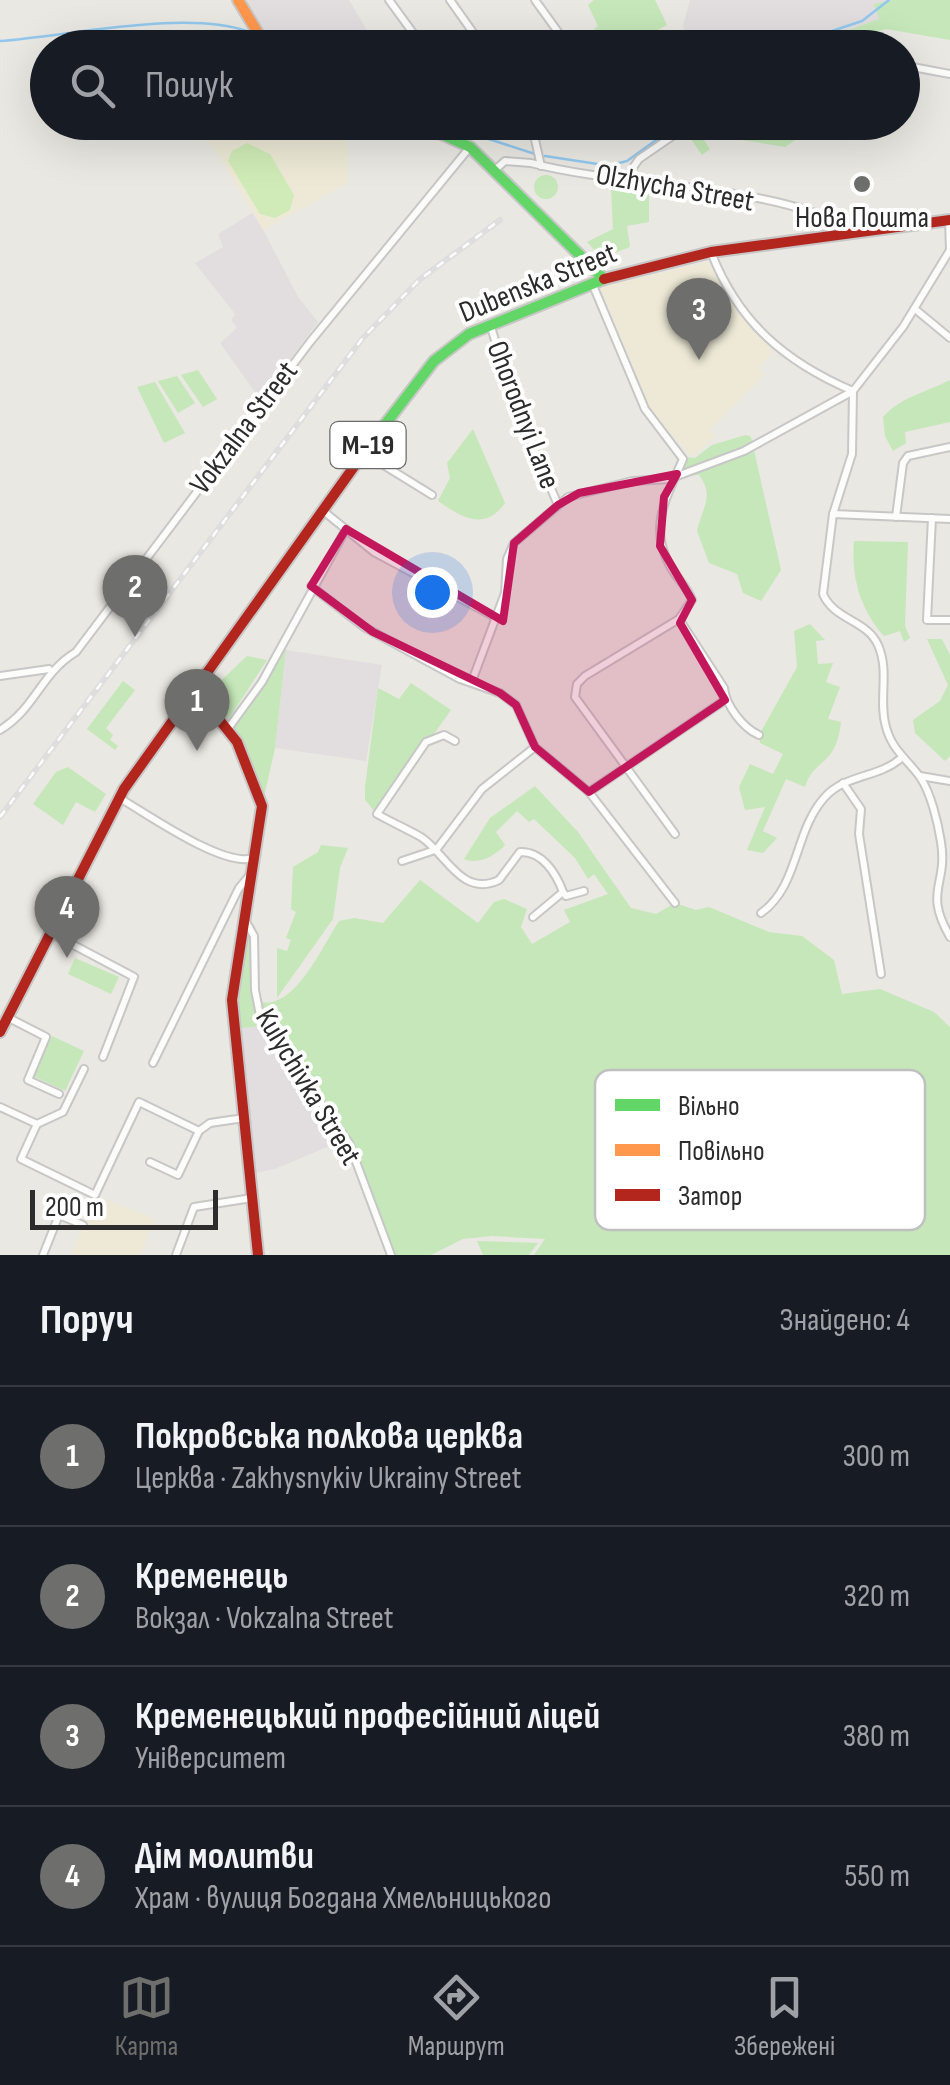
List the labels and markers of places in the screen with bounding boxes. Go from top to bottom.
marker: Нова Пошта [851,173,873,195]
place label: Нова Пошта [795,200,929,236]
pin: 3 [666,278,732,360]
pin: 2 [102,554,168,637]
pin: 1 [164,668,230,751]
pin: 4 [34,876,100,958]

